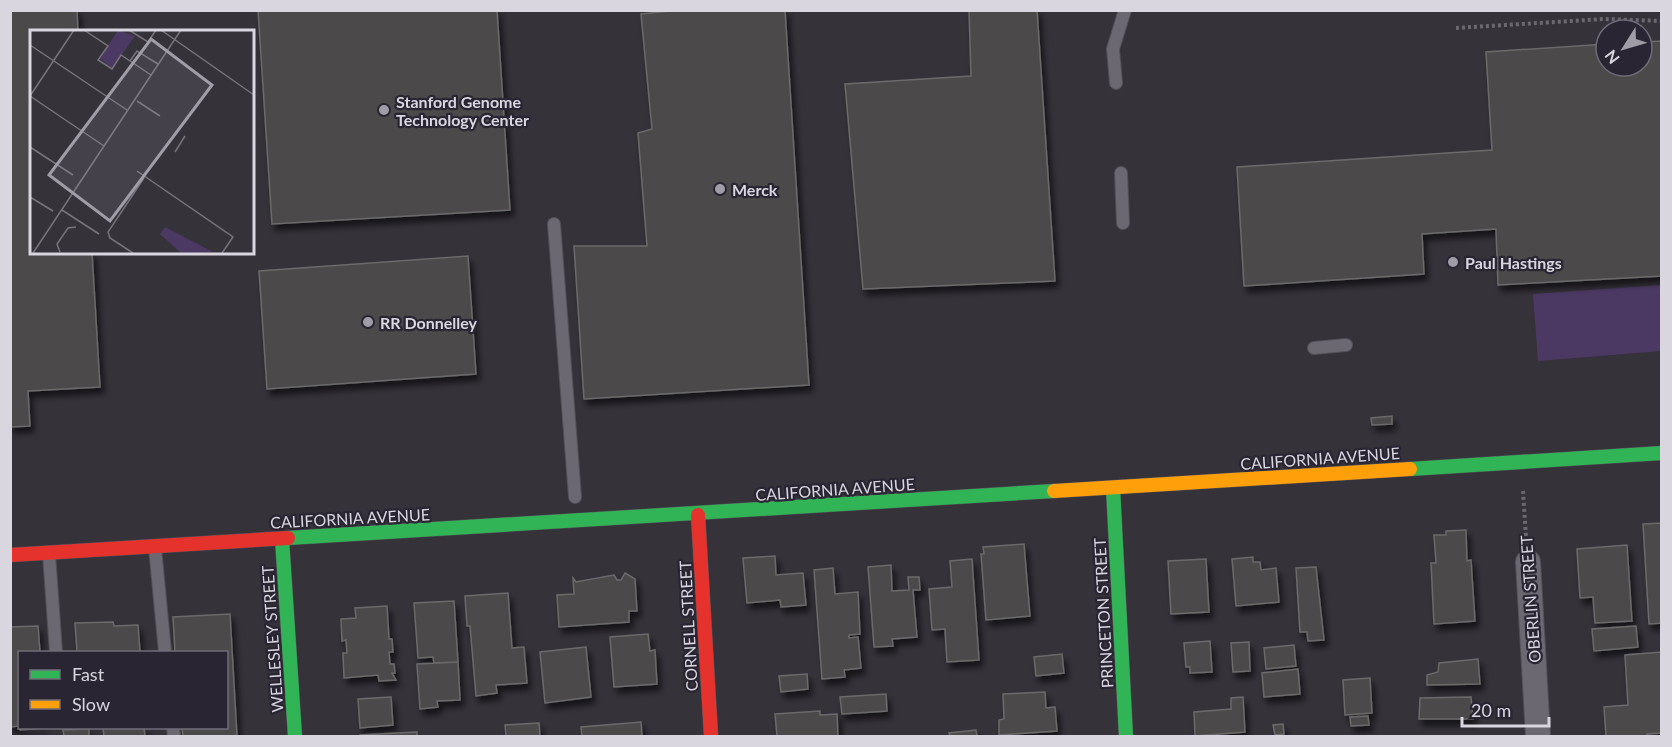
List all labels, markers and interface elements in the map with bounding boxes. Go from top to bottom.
north arrow [1594,18,1654,78]
inset map [30,30,254,254]
text: N [1600,47,1623,68]
place label: Stanford Genome Technology Center [396,92,529,129]
marker: Stanford Genome Technology Center [377,103,391,117]
place label: Merck [732,180,778,199]
marker: Merck [713,182,727,196]
place label: Paul Hastings [1465,253,1562,272]
marker: Paul Hastings [1446,255,1460,269]
place label: RR Donnelley [380,313,478,332]
marker: RR Donnelley [361,315,375,329]
street label: CALIFORNIA AVENUE [1240,443,1400,473]
street label: CALIFORNIA AVENUE [755,474,915,504]
street label: CALIFORNIA AVENUE [270,504,430,532]
street label: OBERLIN STREET [1516,534,1544,663]
street label: PRINCETON STREET [1090,537,1116,689]
street label: CORNELL STREET [675,560,701,692]
street label: WELLESLEY STREET [257,564,287,713]
legend [18,651,228,729]
text: Fast [72,663,105,685]
scale bar [1462,690,1549,728]
text: Slow [72,693,110,715]
text: 20 m [1471,699,1511,721]

